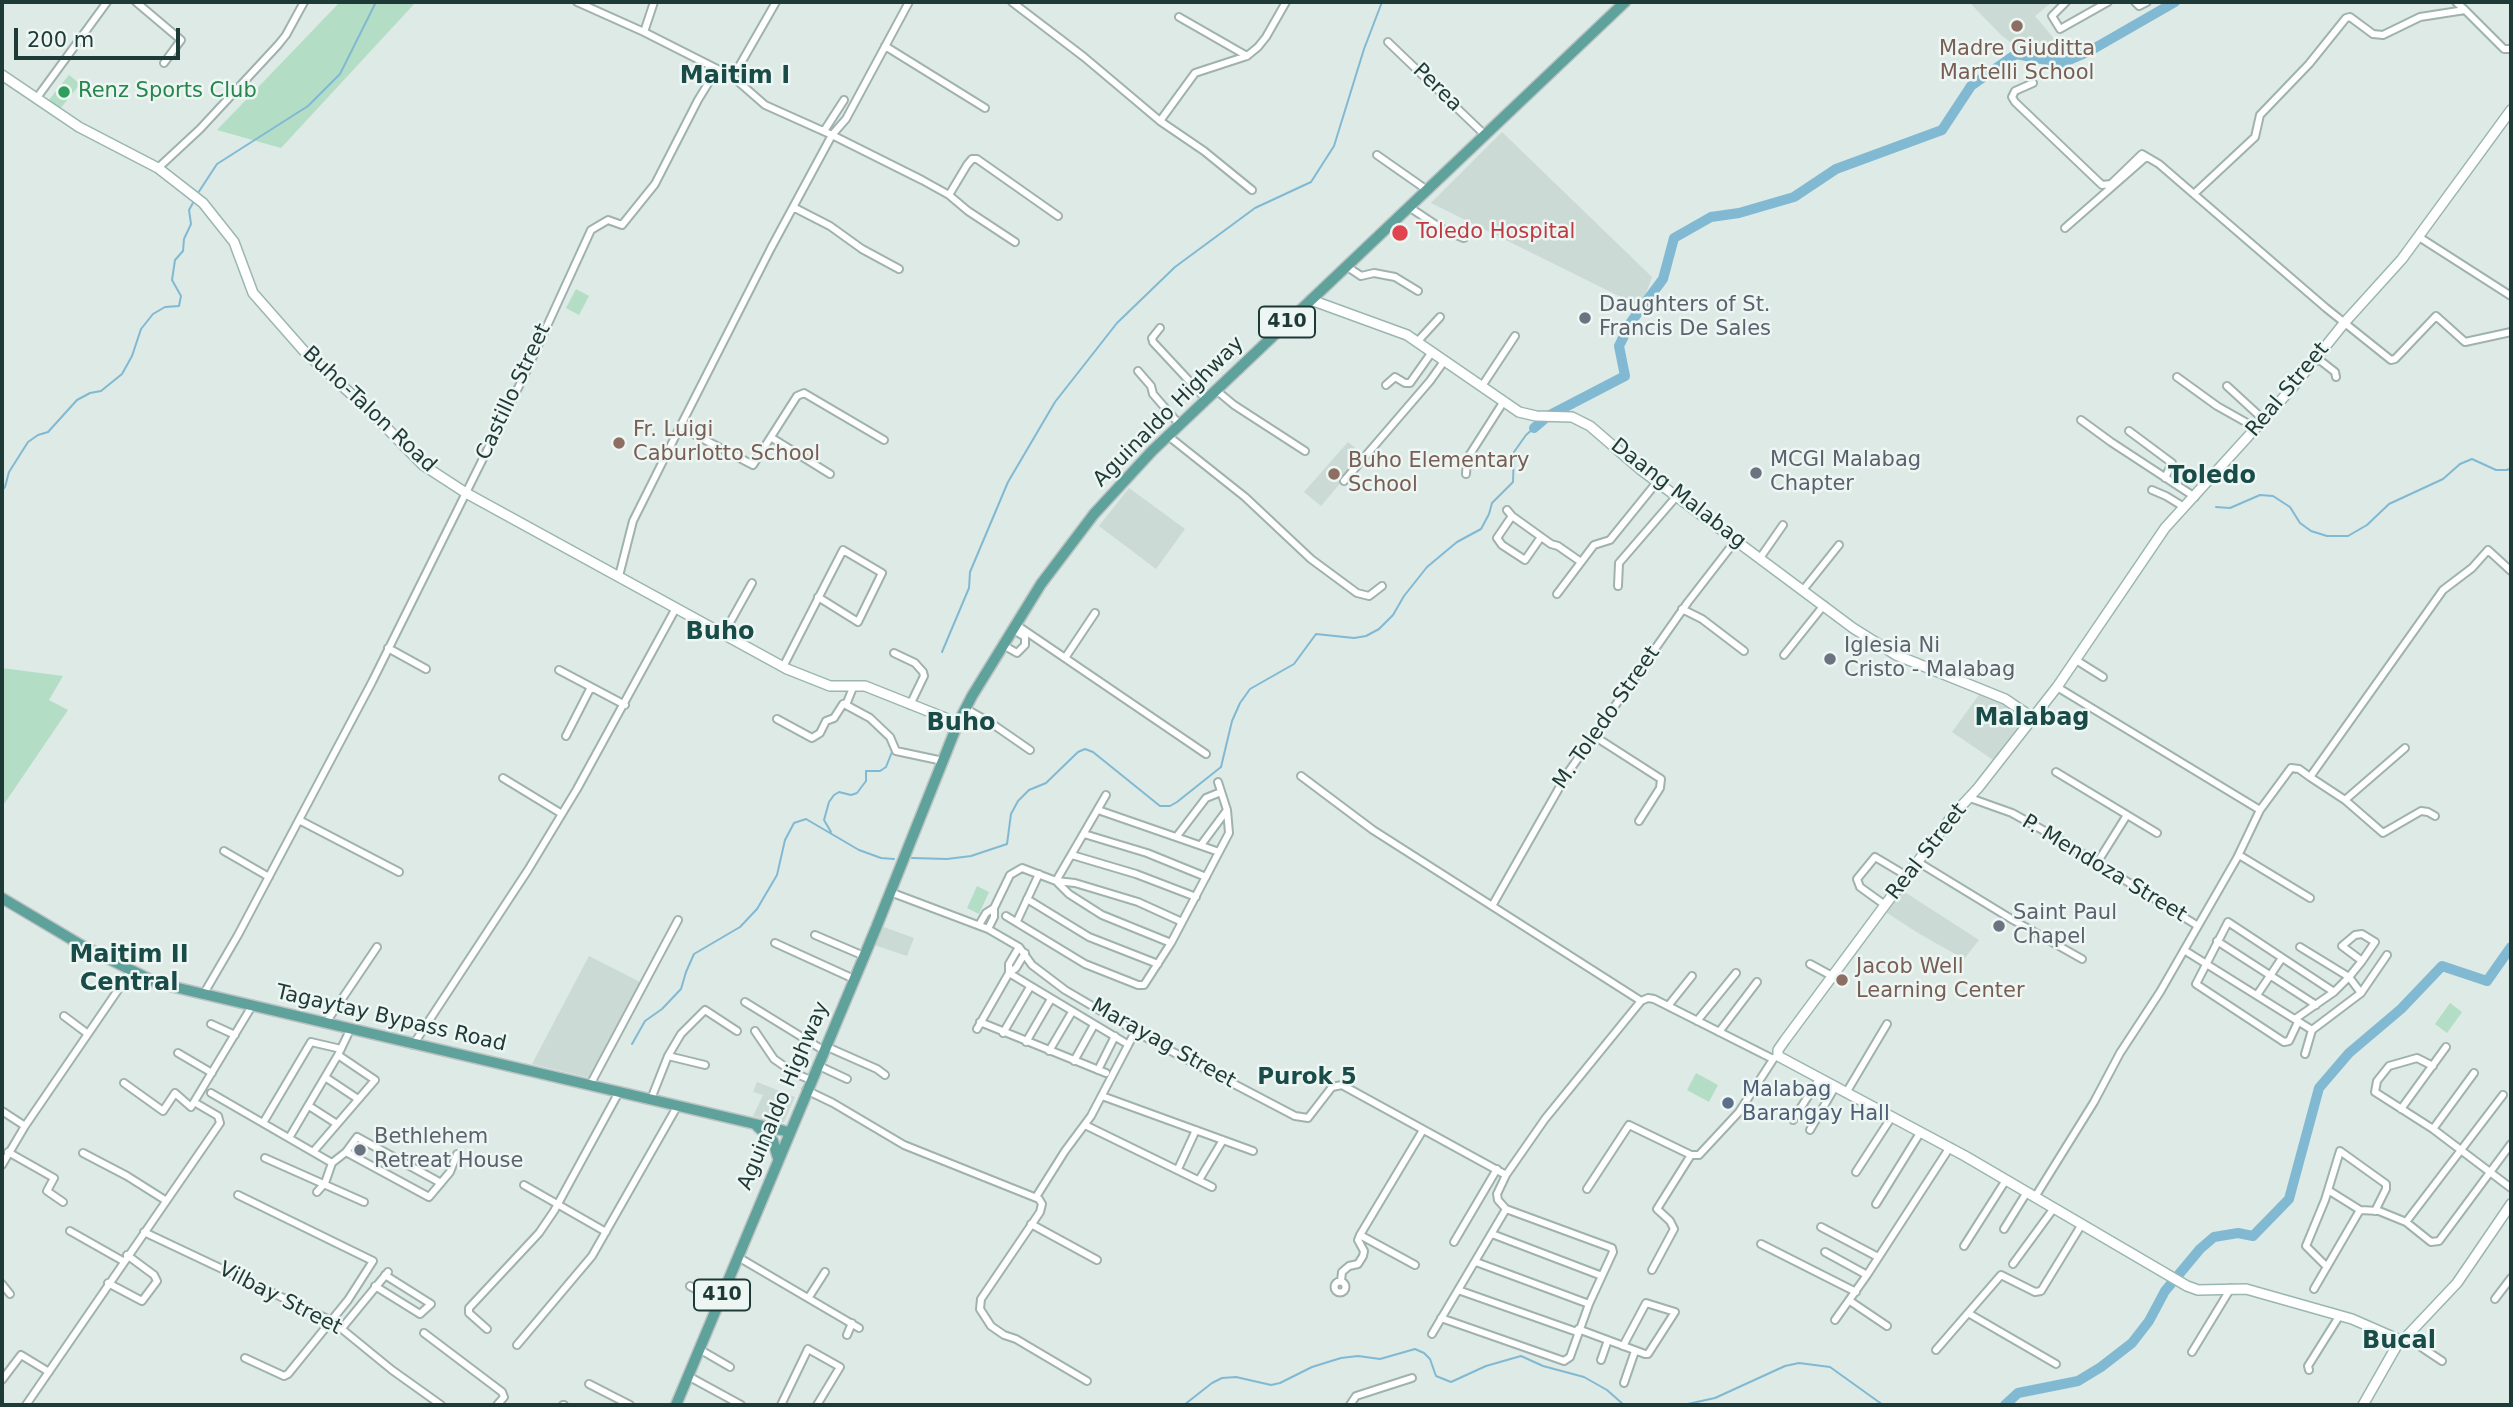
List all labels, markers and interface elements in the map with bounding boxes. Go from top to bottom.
scale bar [18,14,184,58]
marker: Madre Giuditta Martelli School [2009,18,2025,34]
text: 200 m [27,28,94,52]
place label: Madre Giuditta Martelli School [1939,37,2095,87]
street label: Perea [1407,59,1467,117]
district label: Maitim I [680,63,790,91]
place label: Renz Sports Club [78,79,257,105]
marker: Renz Sports Club [56,84,72,100]
place label: Toledo Hospital [1416,220,1575,246]
marker: Toledo Hospital [1390,223,1410,243]
place label: Daughters of St. Francis De Sales [1599,293,1771,343]
road number: 410 [1259,306,1315,338]
marker: Daughters of St. Francis De Sales [1577,310,1593,326]
street label: Castillo Street [471,320,557,464]
street label: Aguinaldo Highway [1089,332,1249,492]
street label: Real Street [2241,338,2335,442]
street label: Buho-Talon Road [297,342,441,478]
place label: Fr. Luigi Caburlotto School [633,418,820,468]
street label: Daang Malabag [1605,433,1751,555]
marker: Fr. Luigi Caburlotto School [611,435,627,451]
place label: MCGI Malabag Chapter [1770,448,1921,498]
place label: Buho Elementary School [1348,449,1529,499]
district label: Toledo [2168,463,2256,491]
marker: MCGI Malabag Chapter [1748,465,1764,481]
marker: Buho Elementary School [1326,466,1342,482]
district label: Buho [686,619,754,647]
place label: Iglesia Ni Cristo - Malabag [1844,634,2015,684]
street label: M. Toledo Street [1548,642,1666,794]
marker: Iglesia Ni Cristo - Malabag [1822,651,1838,667]
district label: Malabag [1974,705,2090,733]
district label: Buho [927,710,995,738]
street label: Real Street [1881,799,1973,905]
street label: P. Mendoza Street [2017,810,2191,928]
place label: Saint Paul Chapel [2013,901,2117,951]
marker: Saint Paul Chapel [1991,918,2007,934]
district label: Maitim II Central [69,942,189,998]
place label: Jacob Well Learning Center [1856,955,2025,1005]
marker: Jacob Well Learning Center [1834,972,1850,988]
street label: Tagaytay Bypass Road [274,980,508,1058]
street label: Marayag Street [1086,994,1240,1094]
street label: Aguinaldo Highway [733,998,835,1194]
district label: Purok 5 [1257,1064,1357,1092]
place label: Malabag Barangay Hall [1742,1078,1890,1128]
marker: Malabag Barangay Hall [1720,1095,1736,1111]
place label: Bethlehem Retreat House [374,1125,523,1175]
marker: Bethlehem Retreat House [352,1142,368,1158]
street label: Vilbay Street [214,1257,346,1341]
road number: 410 [694,1280,750,1310]
district label: Bucal [2362,1328,2436,1356]

